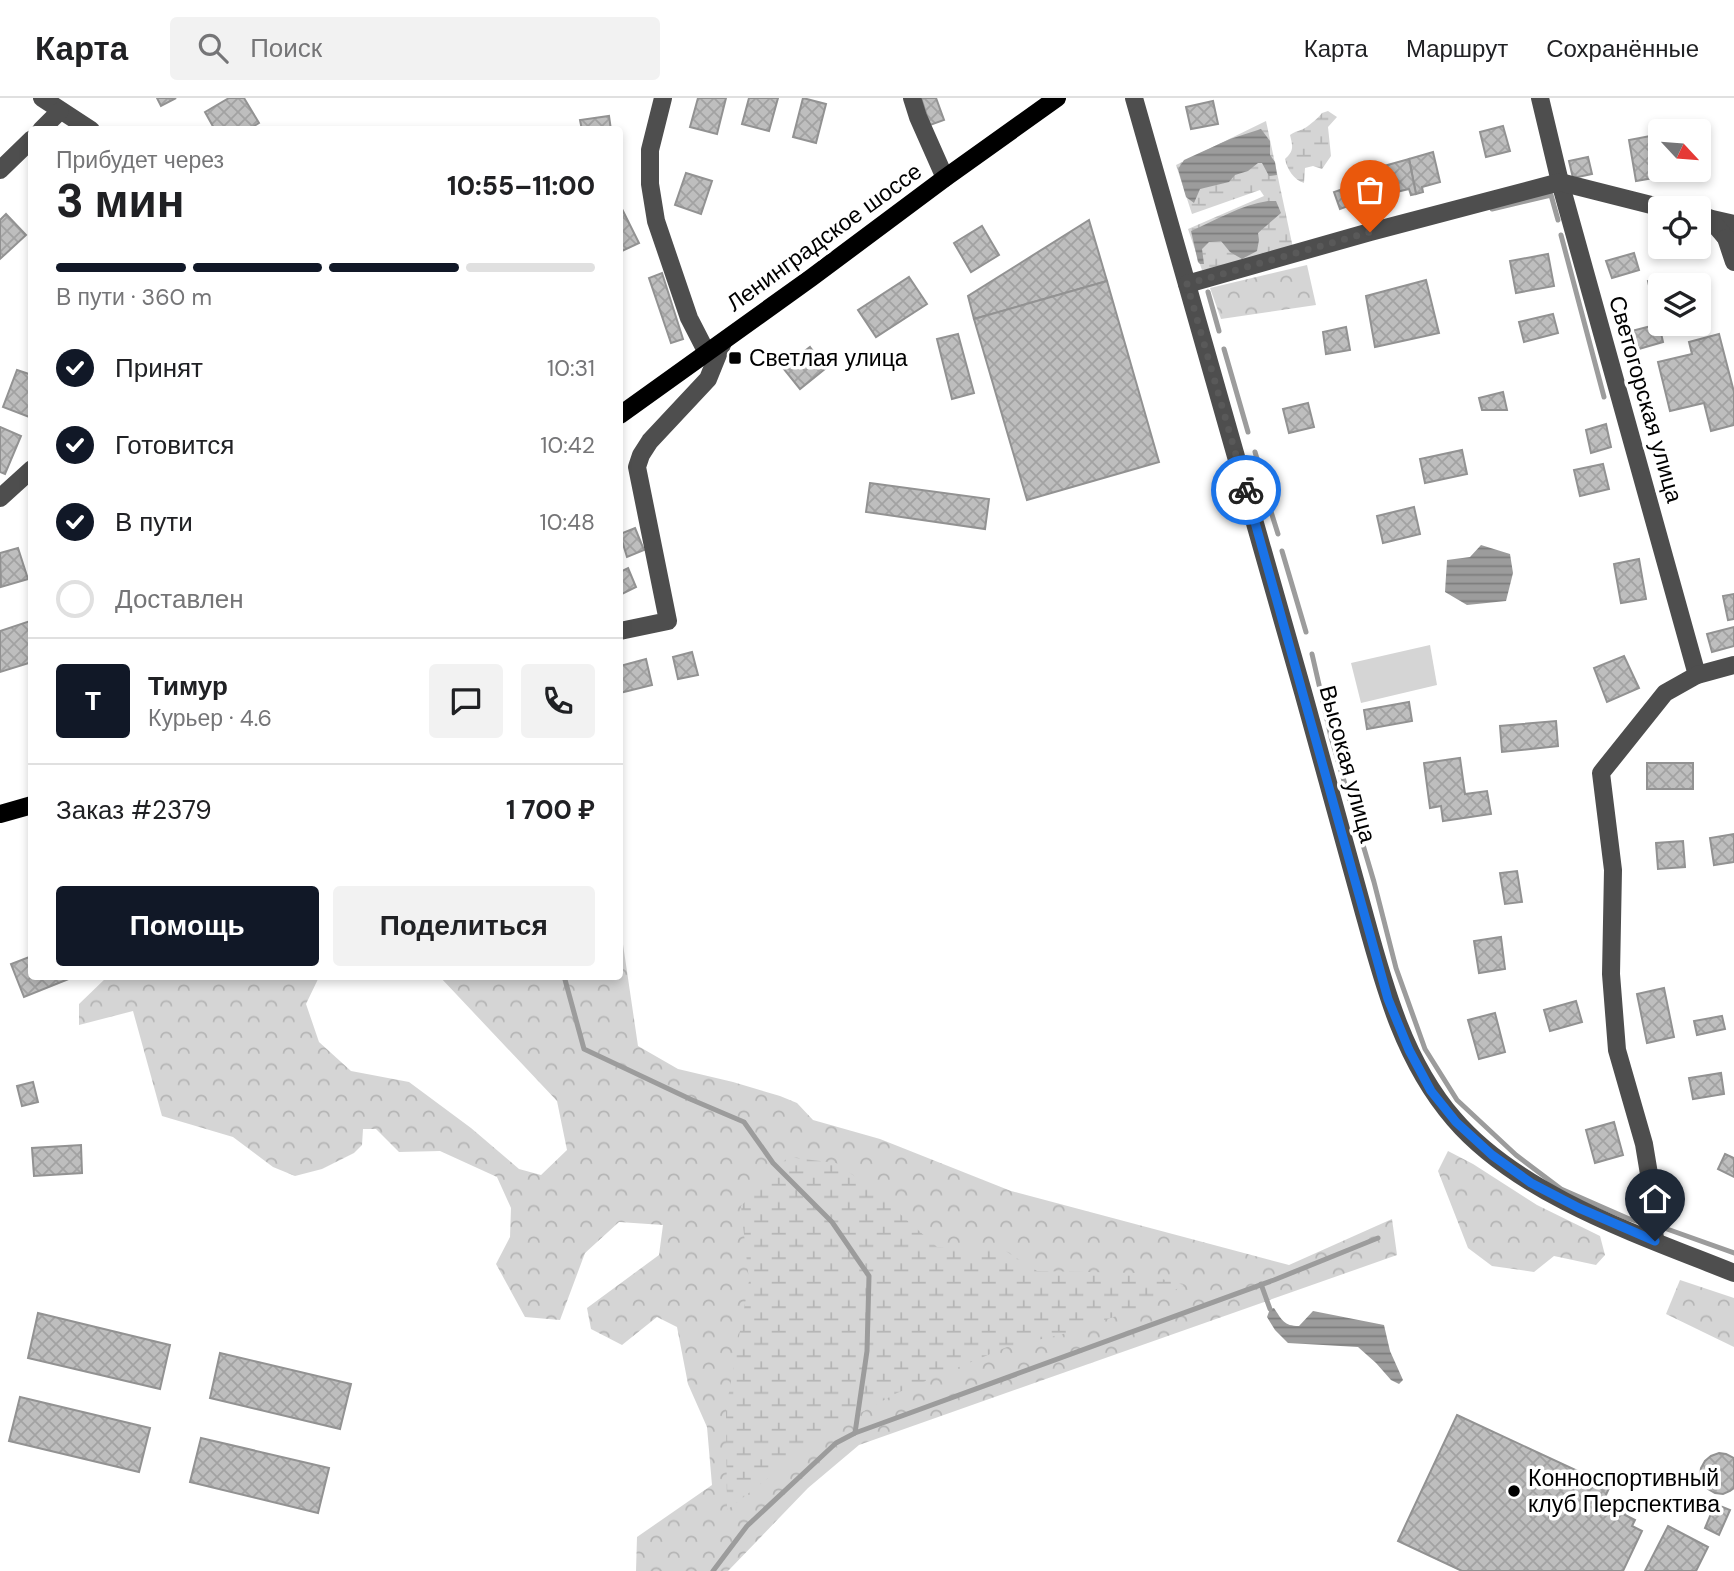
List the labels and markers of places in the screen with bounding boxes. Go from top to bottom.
pin [1340,160,1400,232]
place label: Светлая улица [749,343,908,373]
marker: Светлая улица [727,350,743,366]
pin [1625,1169,1685,1241]
place label: Конноспортивный клуб Перспектива [1528,1463,1720,1519]
marker: Конноспортивный клуб Перспектива [1506,1483,1522,1499]

